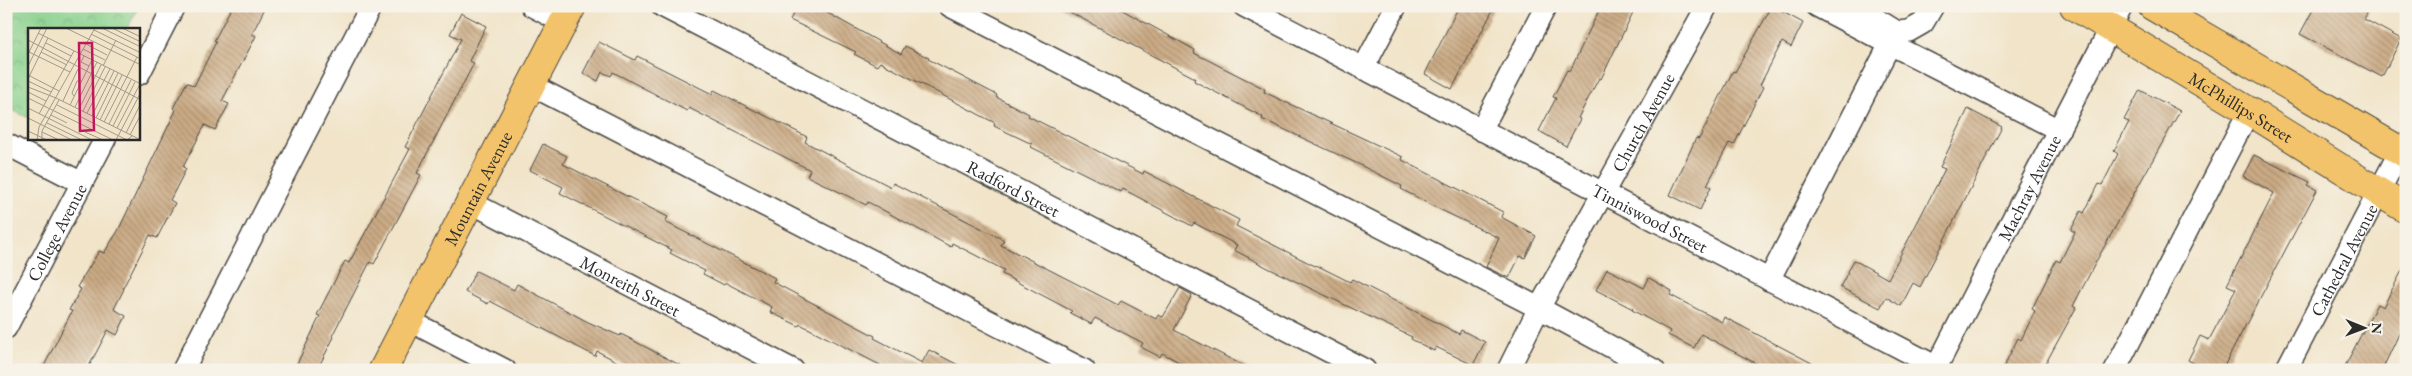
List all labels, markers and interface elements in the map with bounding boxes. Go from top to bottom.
inset map [28,28,140,140]
street label: McPhillips Street [2185,66,2298,147]
street label: Church Avenue [1606,69,1679,176]
street label: Mountain Avenue [438,127,517,249]
street label: Machray Avenue [1992,131,2065,244]
street label: Radford Street [963,154,1064,222]
street label: Tinniswood Street [1588,178,1712,257]
street label: College Avenue [21,179,91,285]
street label: Cathedral Avenue [2304,200,2382,320]
street label: Monreith Street [577,250,685,321]
north arrow [2340,304,2390,354]
text: N [2368,322,2386,335]

